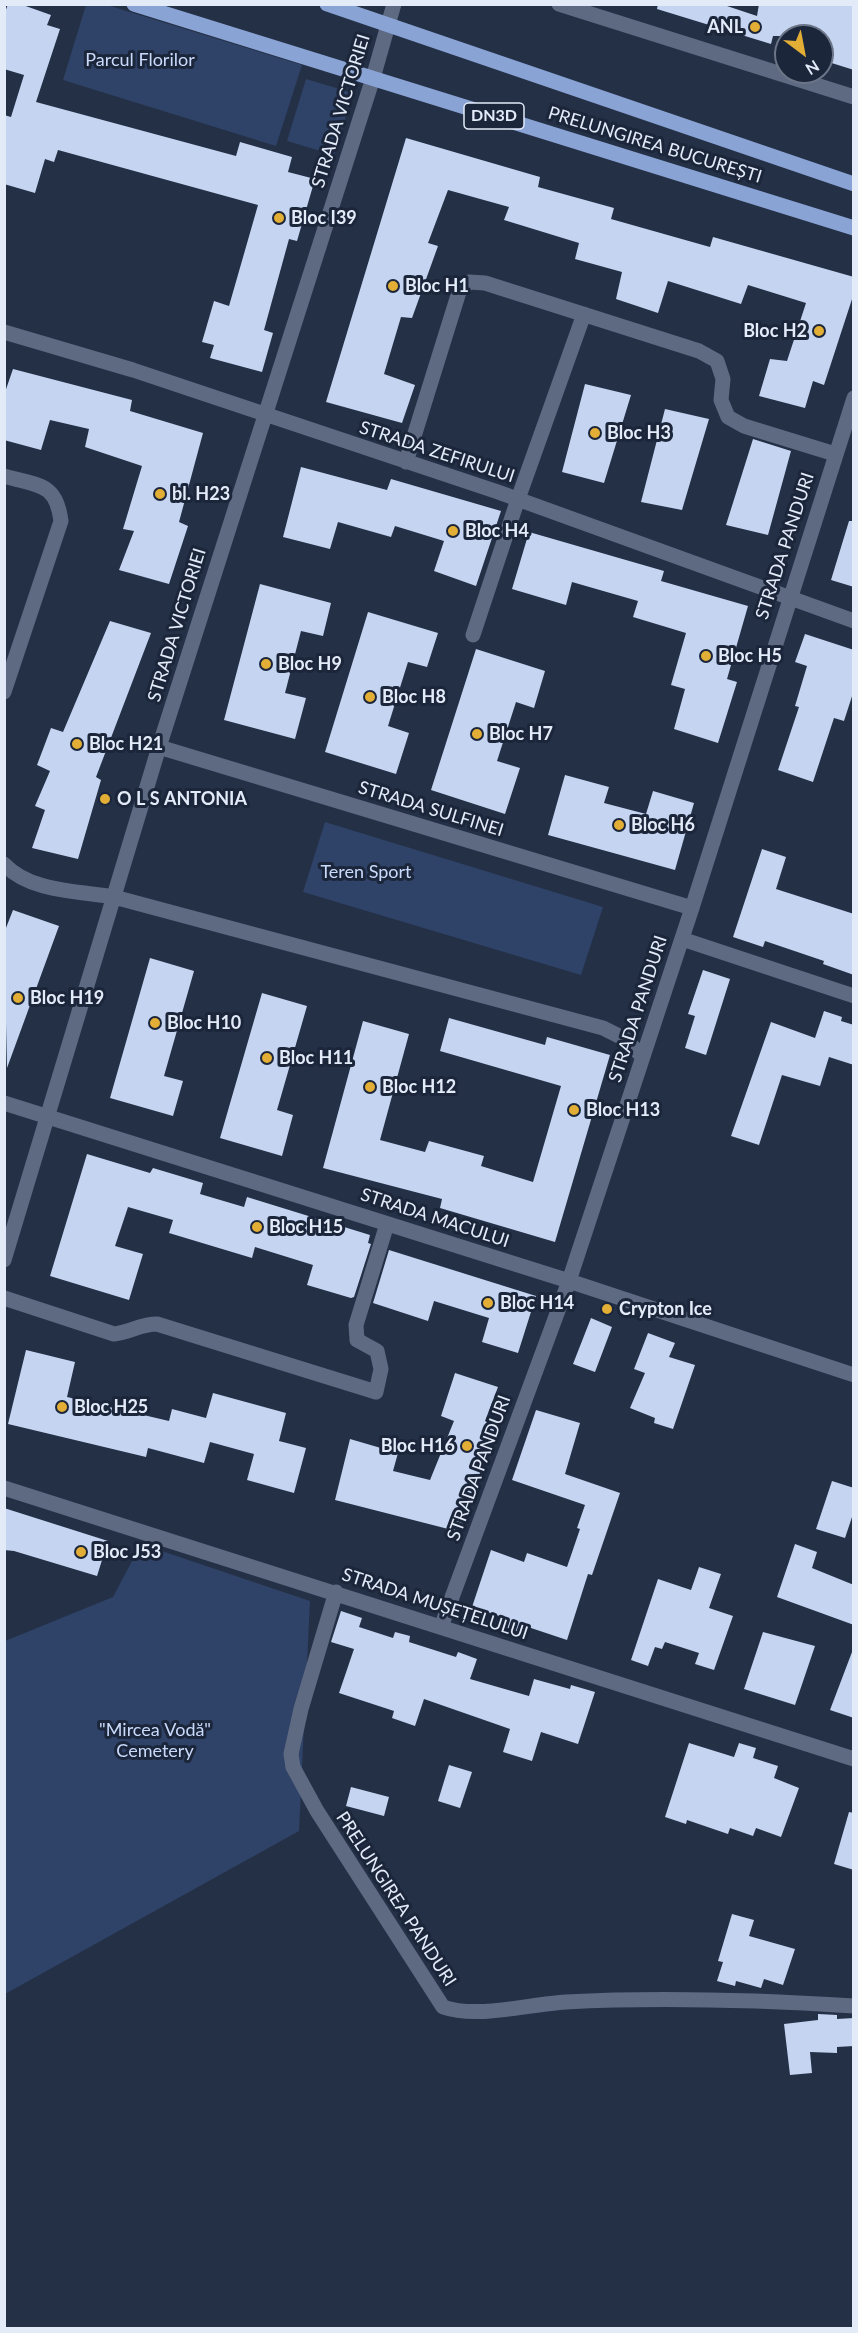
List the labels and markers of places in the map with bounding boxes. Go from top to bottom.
place label: ANL [707,16,743,38]
marker: ANL [748,20,762,34]
place label: Bloc I39 [291,207,357,229]
marker: Bloc I39 [272,211,286,225]
place label: Bloc H1 [405,275,469,297]
marker: Bloc H1 [386,279,400,293]
place label: Bloc H2 [743,320,807,342]
marker: Bloc H2 [812,324,826,338]
place label: Bloc H3 [607,422,671,444]
marker: Bloc H3 [588,426,602,440]
place label: bl. H23 [172,483,230,505]
marker: bl. H23 [153,487,167,501]
place label: Bloc H4 [465,520,529,542]
marker: Bloc H4 [446,524,460,538]
place label: Bloc H5 [718,645,782,667]
marker: Bloc H5 [699,649,713,663]
place label: Bloc H9 [278,653,342,675]
marker: Bloc H9 [259,657,273,671]
place label: Bloc H8 [382,686,446,708]
marker: Bloc H8 [363,690,377,704]
place label: Bloc H7 [489,723,553,745]
marker: Bloc H7 [470,727,484,741]
place label: Bloc H21 [89,733,163,755]
marker: Bloc H21 [70,737,84,751]
place label: O L S ANTONIA [117,788,247,810]
marker: O L S ANTONIA [98,792,112,806]
place label: Bloc H6 [631,814,695,836]
marker: Bloc H6 [612,818,626,832]
place label: Bloc H19 [30,987,104,1009]
marker: Bloc H19 [11,991,25,1005]
place label: Bloc H10 [167,1012,241,1034]
marker: Bloc H10 [148,1016,162,1030]
place label: Bloc H11 [279,1047,353,1069]
marker: Bloc H11 [260,1051,274,1065]
place label: Bloc H12 [382,1076,456,1098]
marker: Bloc H12 [363,1080,377,1094]
place label: Bloc H13 [586,1099,660,1121]
marker: Bloc H13 [567,1103,581,1117]
place label: Bloc H15 [269,1216,343,1238]
marker: Bloc H15 [250,1220,264,1234]
place label: Bloc H14 [500,1292,574,1314]
marker: Bloc H14 [481,1296,495,1310]
place label: Crypton Ice [619,1298,712,1320]
marker: Crypton Ice [600,1302,614,1316]
place label: Bloc H25 [74,1396,148,1418]
marker: Bloc H25 [55,1400,69,1414]
place label: Bloc H16 [381,1435,455,1457]
marker: Bloc H16 [460,1439,474,1453]
place label: Bloc J53 [93,1541,161,1563]
marker: Bloc J53 [74,1545,88,1559]

